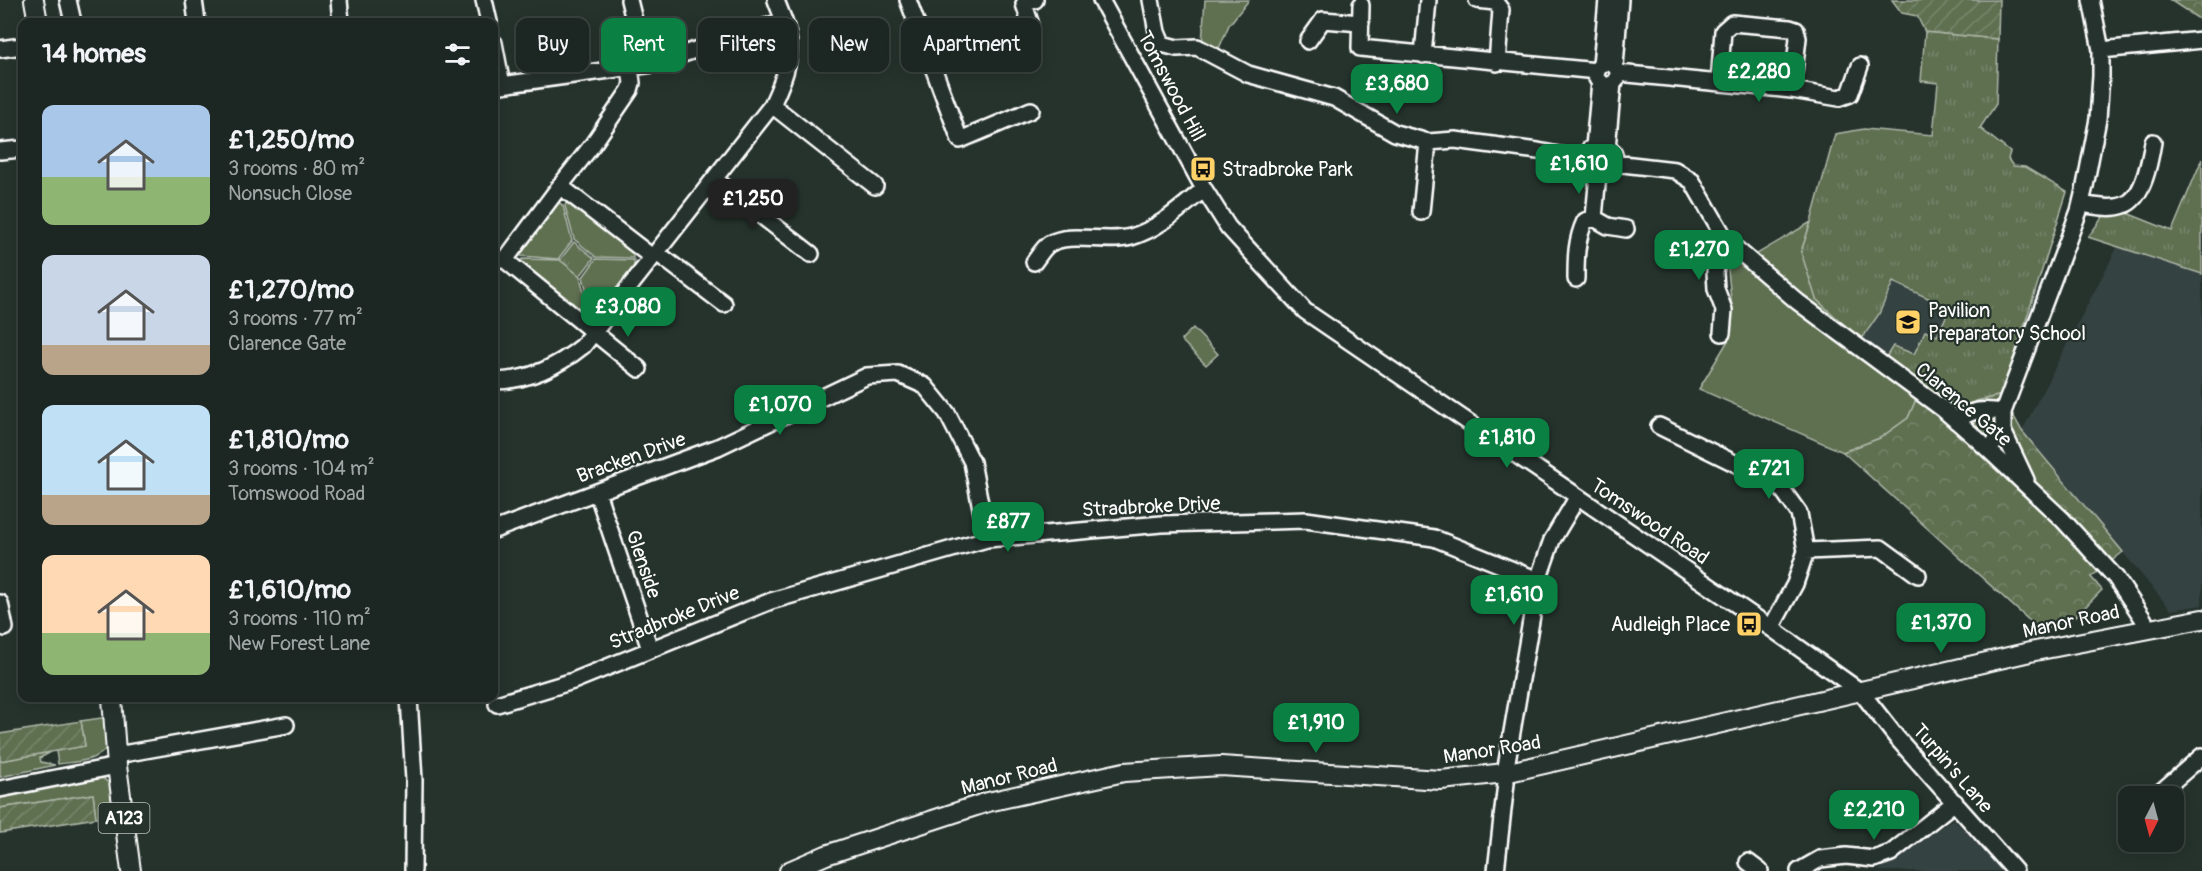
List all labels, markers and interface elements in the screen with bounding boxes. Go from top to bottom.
chip: Buy [516,18,589,72]
chip: Rent [601,18,686,72]
chip: Filters [698,18,797,72]
chip: New [809,18,889,72]
chip: Apartment [901,18,1041,72]
street label: Tomswood Hill [1132,27,1211,146]
text: 14 homes [42,38,146,70]
icon: filters [441,38,474,71]
pin: £2,280 [1710,52,1808,103]
text: £2,280 [1727,59,1791,84]
pin: £3,680 [1348,64,1446,115]
text: £3,680 [1365,71,1429,96]
text: £1,250/mo [228,124,354,156]
icon: home [90,129,162,201]
pin: £1,610 [1530,144,1628,195]
text: £1,610 [1550,151,1608,176]
bus stop icon: Stradbroke Park [1188,154,1218,184]
text: 3 rooms · 80 m² [228,156,365,181]
place label: Stradbroke Park [1222,157,1353,182]
pin: £1,250 [704,179,802,230]
text: Nonsuch Close [228,181,352,206]
text: £1,250 [722,186,784,211]
pin: £1,270 [1650,230,1748,281]
text: £1,270 [1668,237,1730,262]
text: £1,270/mo [228,274,354,306]
icon: home [90,279,162,351]
pin: £3,080 [579,287,677,338]
text: £3,080 [595,294,661,319]
place label: Pavilion Preparatory School [1928,298,2086,346]
text: 3 rooms · 77 m² [228,306,363,331]
school or university icon: Pavilion Preparatory School [1893,307,1923,337]
text: Clarence Gate [228,331,346,356]
street label: Clarence Gate [1910,357,2017,452]
pin: £1,070 [731,385,829,436]
text: £1,070 [748,392,812,417]
pin: £1,810 [1458,418,1556,469]
text: £1,810/mo [228,424,349,456]
text: £1,810 [1478,425,1536,450]
street label: Bracken Drive [573,426,689,489]
icon: home [90,429,162,501]
pin: £721 [1733,449,1805,500]
text: 3 rooms · 104 m² [228,456,375,481]
text: £721 [1748,456,1790,481]
street label: Tomswood Road [1586,473,1714,570]
text: Tomswood Road [228,481,365,506]
street label: Stradbroke Drive [1081,490,1221,523]
pin: £877 [972,502,1044,553]
text: £877 [986,509,1030,534]
street label: Glenside [620,527,667,602]
text: £1,610/mo [228,574,351,606]
pin: £1,610 [1465,575,1563,626]
icon: home [90,579,162,651]
street label: Stradbroke Drive [605,580,743,655]
text: £1,610 [1485,582,1543,607]
street label: Manor Road [2020,599,2122,644]
pin: £1,370 [1892,603,1990,654]
text: 3 rooms · 110 m² [228,606,371,631]
bus stop icon: Audleigh Place [1734,609,1764,639]
text: £1,370 [1910,610,1972,635]
place label: Audleigh Place [1611,612,1730,637]
text: New Forest Lane [228,631,370,656]
pin: £1,910 [1267,703,1365,754]
text: £1,910 [1287,710,1345,735]
street label: Turpin's Lane [1907,719,1998,818]
street label: Manor Road [1441,729,1543,770]
street label: Manor Road [958,752,1060,801]
north arrow [2118,786,2184,852]
map controls [2118,786,2184,852]
pin: £2,210 [1825,790,1923,841]
text: £2,210 [1843,797,1905,822]
road number: A123 [98,803,150,833]

